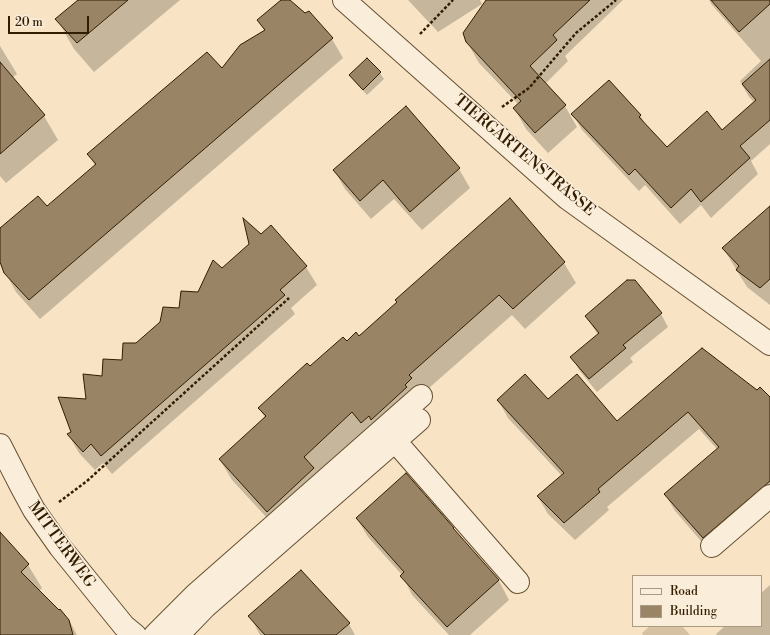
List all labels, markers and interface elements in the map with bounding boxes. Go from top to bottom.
scale bar [10,8,91,34]
text: 20 m [15,15,43,30]
street label: TIERGARTENSTRASSE [450,91,598,221]
street label: MITTERWEG [23,498,99,592]
legend [632,575,762,627]
text: Road [670,584,698,599]
text: Building [670,604,717,619]

